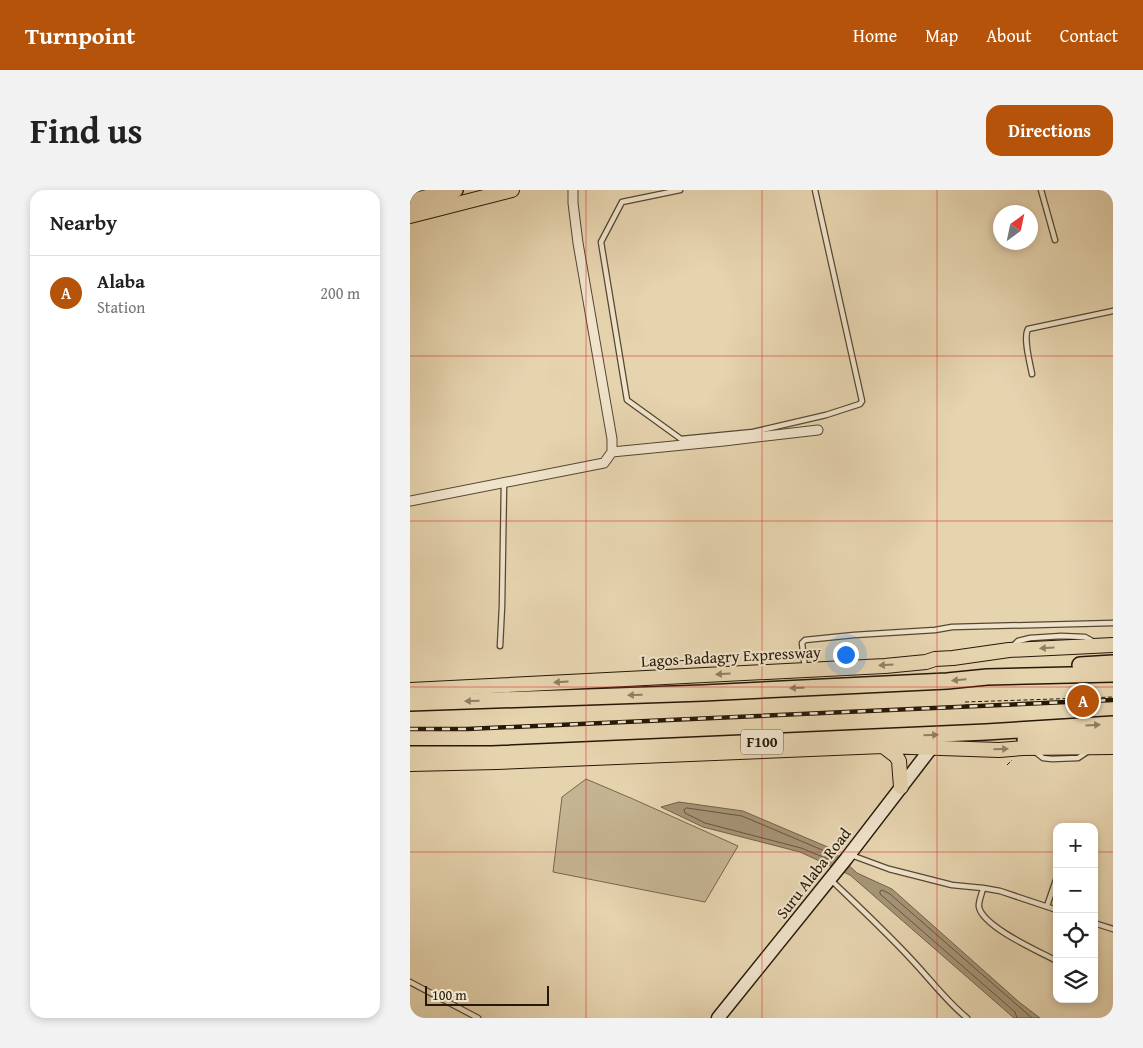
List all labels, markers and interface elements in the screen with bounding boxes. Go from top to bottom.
text: Turnpoint [25,18,135,53]
text: Home [853,22,897,49]
text: Map [925,22,958,49]
text: About [986,22,1032,49]
text: Contact [1060,22,1118,49]
text: Find us [30,105,143,156]
button: Directions [986,105,1113,156]
north arrow [993,205,1038,250]
text: Nearby [50,207,117,238]
text: Alaba [97,267,145,295]
text: A [61,281,71,305]
text: 200 m [320,281,360,305]
text: Station [97,295,145,319]
street label: Lagos-Badagry Expressway [640,639,822,673]
your location [833,642,859,668]
one-way arrow [1039,645,1055,653]
one-way arrow [877,662,893,670]
one-way arrow [715,670,731,678]
one-way arrow [951,676,967,684]
one-way arrow [553,678,569,686]
pin: A [1067,682,1099,720]
one-way arrow [789,684,805,692]
one-way arrow [627,691,643,699]
one-way arrow [464,697,480,705]
one-way arrow [1085,721,1101,729]
road number: F100 [741,730,783,754]
one-way arrow [923,730,939,738]
one-way arrow [993,745,1009,753]
street label: Suru Alaba Road [770,822,857,924]
map controls [1053,823,1098,1003]
button: + [1053,823,1098,868]
button: − [1053,868,1098,913]
button: locate [1053,913,1098,958]
button: layers [1053,958,1098,1003]
scale bar [425,983,549,1006]
text: 100 m [432,985,467,1005]

